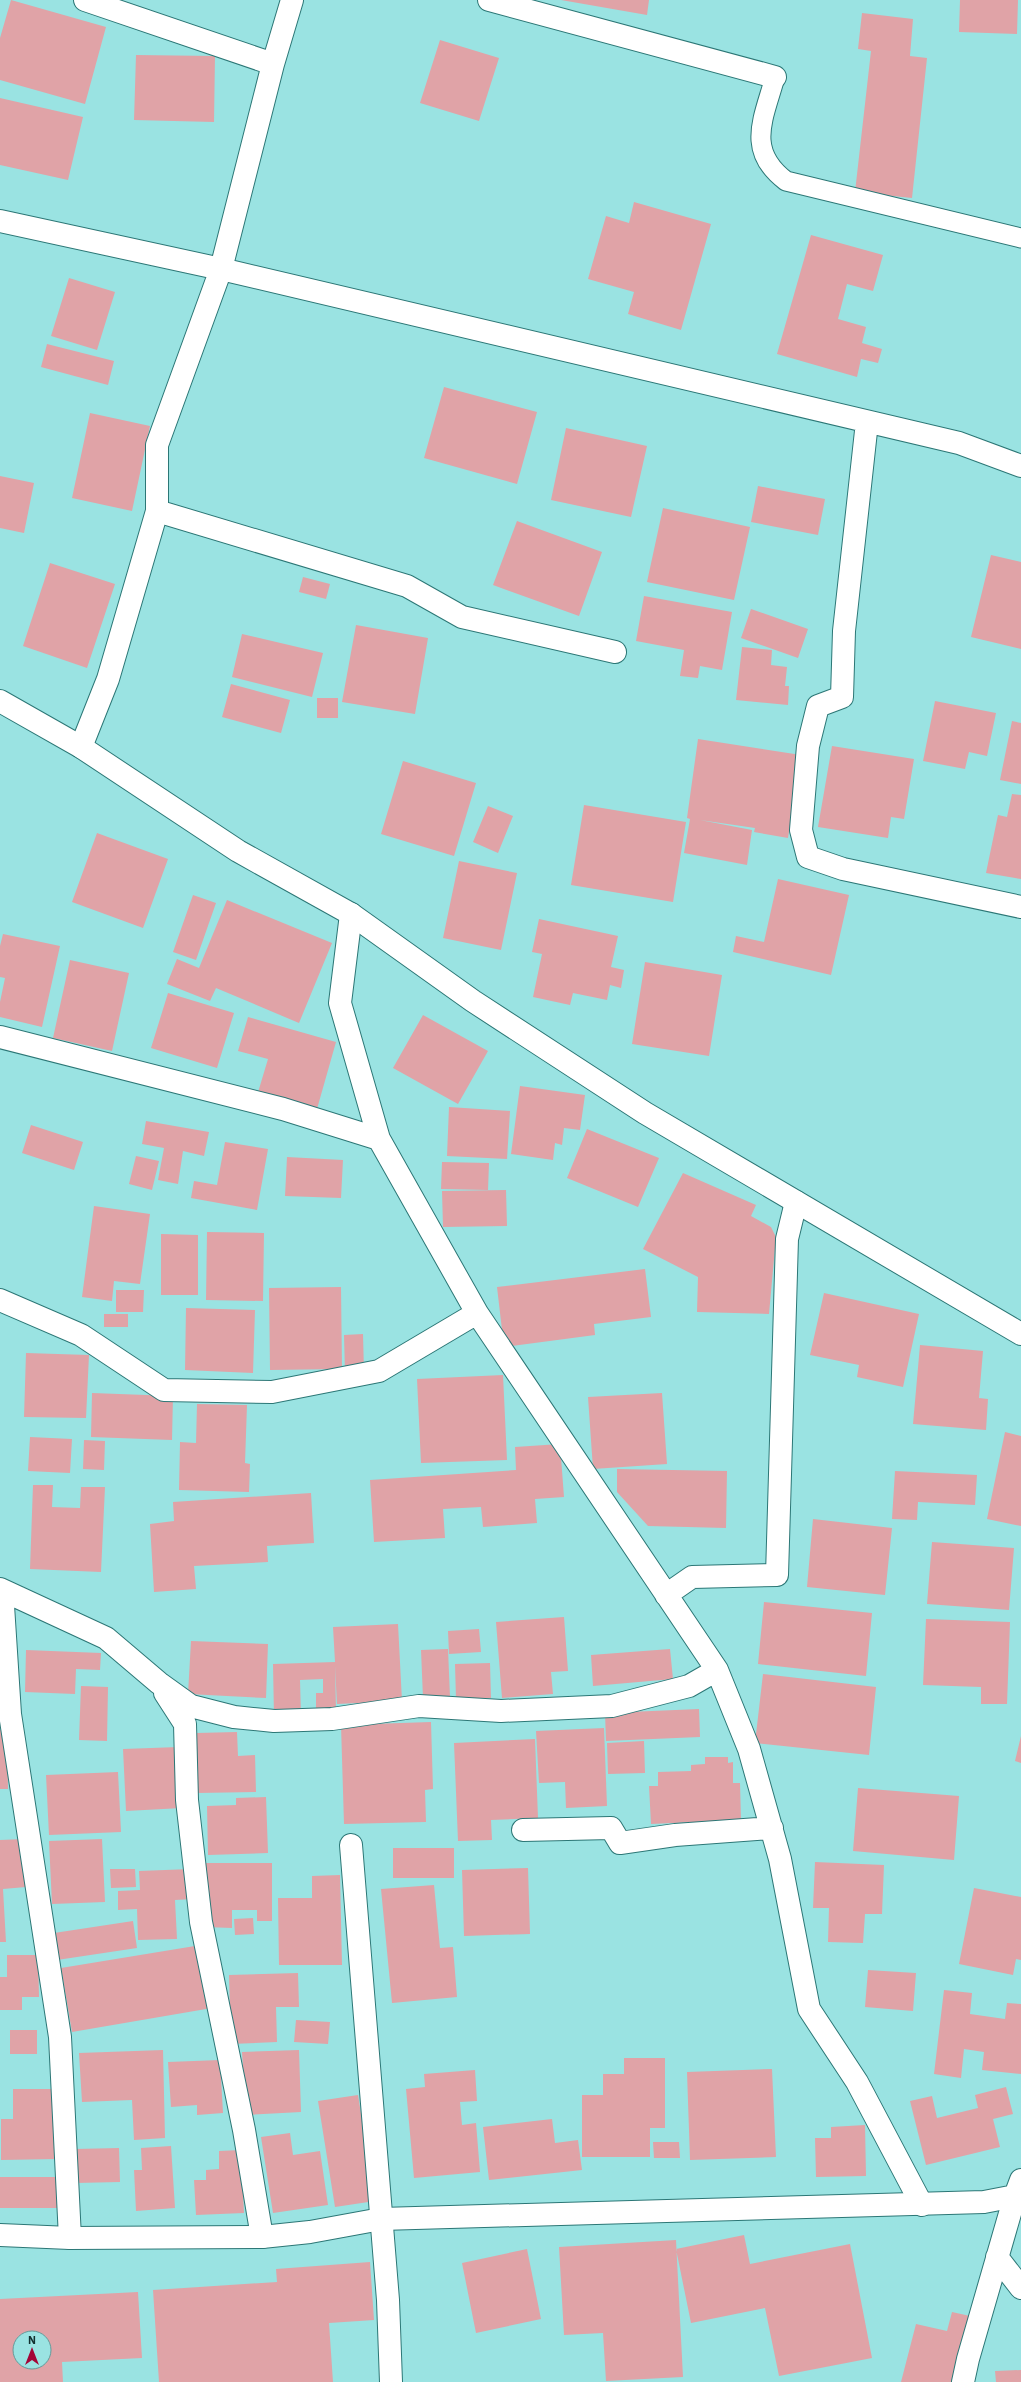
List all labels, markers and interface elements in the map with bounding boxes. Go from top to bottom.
north arrow [12,2330,52,2370]
text: N [28,2333,36,2347]

